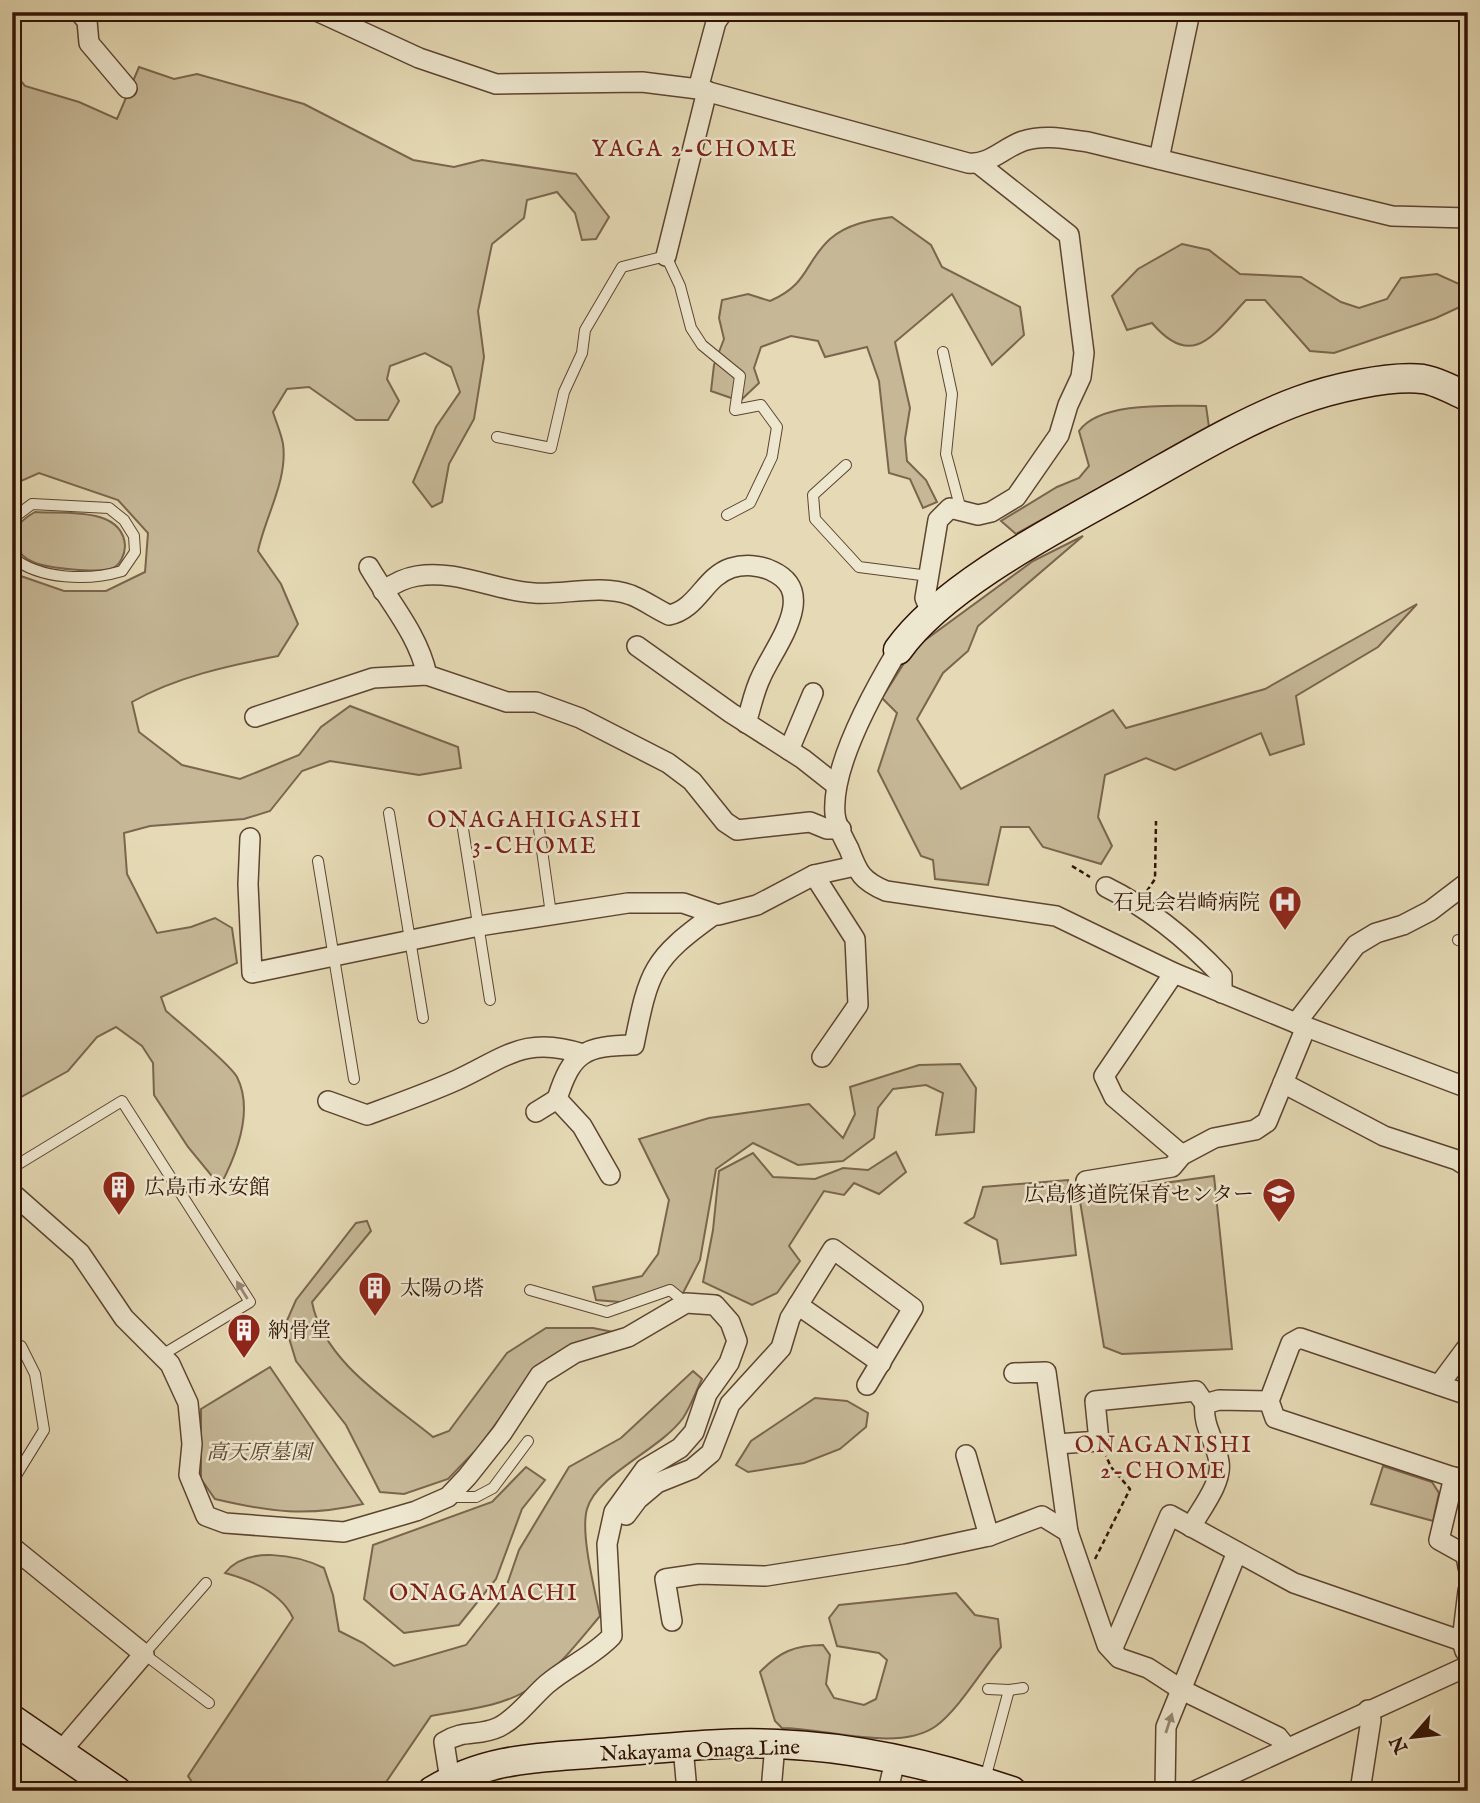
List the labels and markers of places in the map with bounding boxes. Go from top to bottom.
hospital icon: 石見会岩崎病院 [1266,883,1304,932]
place label: 石見会岩崎病院 [1113,890,1260,917]
building icon: 広島市永安館 [100,1168,138,1217]
place label: 広島市永安館 [144,1175,270,1202]
school or university icon: 広島修道院保育センター [1260,1175,1298,1224]
place label: 広島修道院保育センター [1024,1182,1254,1209]
building icon: 太陽の塔 [356,1269,394,1318]
place label: 太陽の塔 [400,1276,484,1303]
building icon: 納骨堂 [225,1311,263,1360]
place label: 納骨堂 [268,1318,331,1345]

